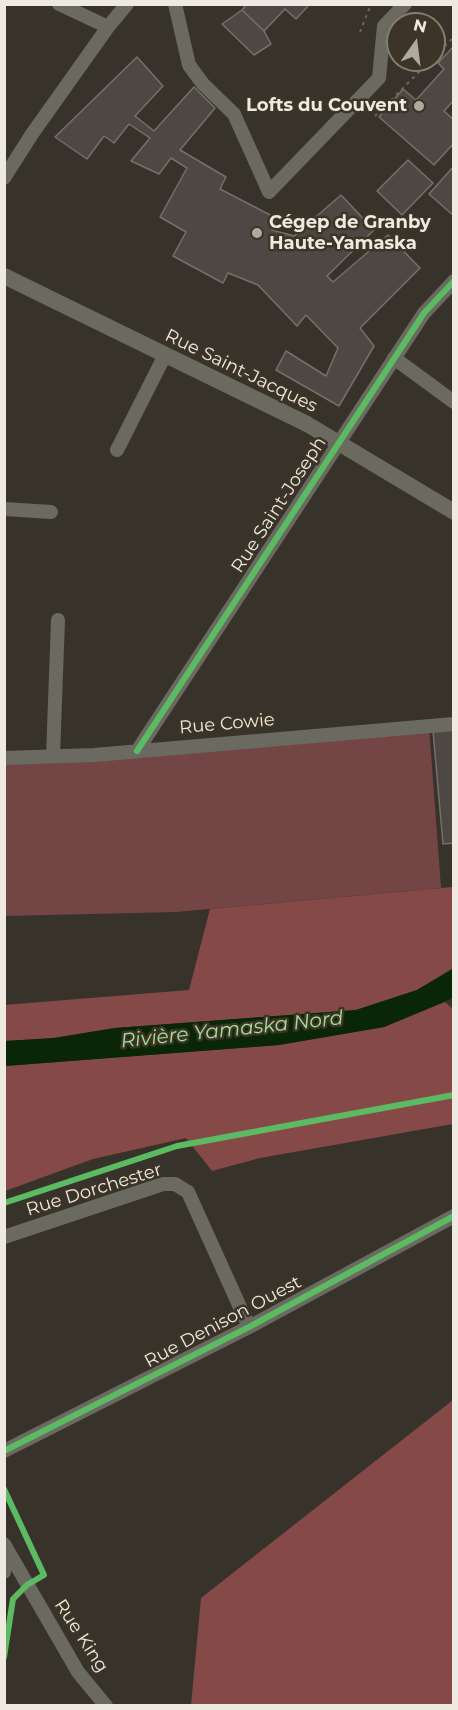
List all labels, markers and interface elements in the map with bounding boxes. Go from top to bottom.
north arrow [386,12,446,72]
text: N [411,15,429,37]
place label: Lofts du Couvent [246,95,407,117]
marker: Lofts du Couvent [412,99,426,113]
place label: Cégep de Granby Haute-Yamaska [269,212,431,254]
marker: Cégep de Granby Haute-Yamaska [250,226,264,240]
street label: Rue Saint-Jacques [161,325,321,417]
street label: Rue Saint-Joseph [227,433,331,577]
street label: Rue Cowie [178,709,276,739]
water label: Rivière Yamaska Nord [120,1006,344,1054]
street label: Rue Dorchester [24,1159,164,1221]
street label: Rue Denison Ouest [141,1271,305,1373]
street label: Rue King [49,1595,113,1677]

